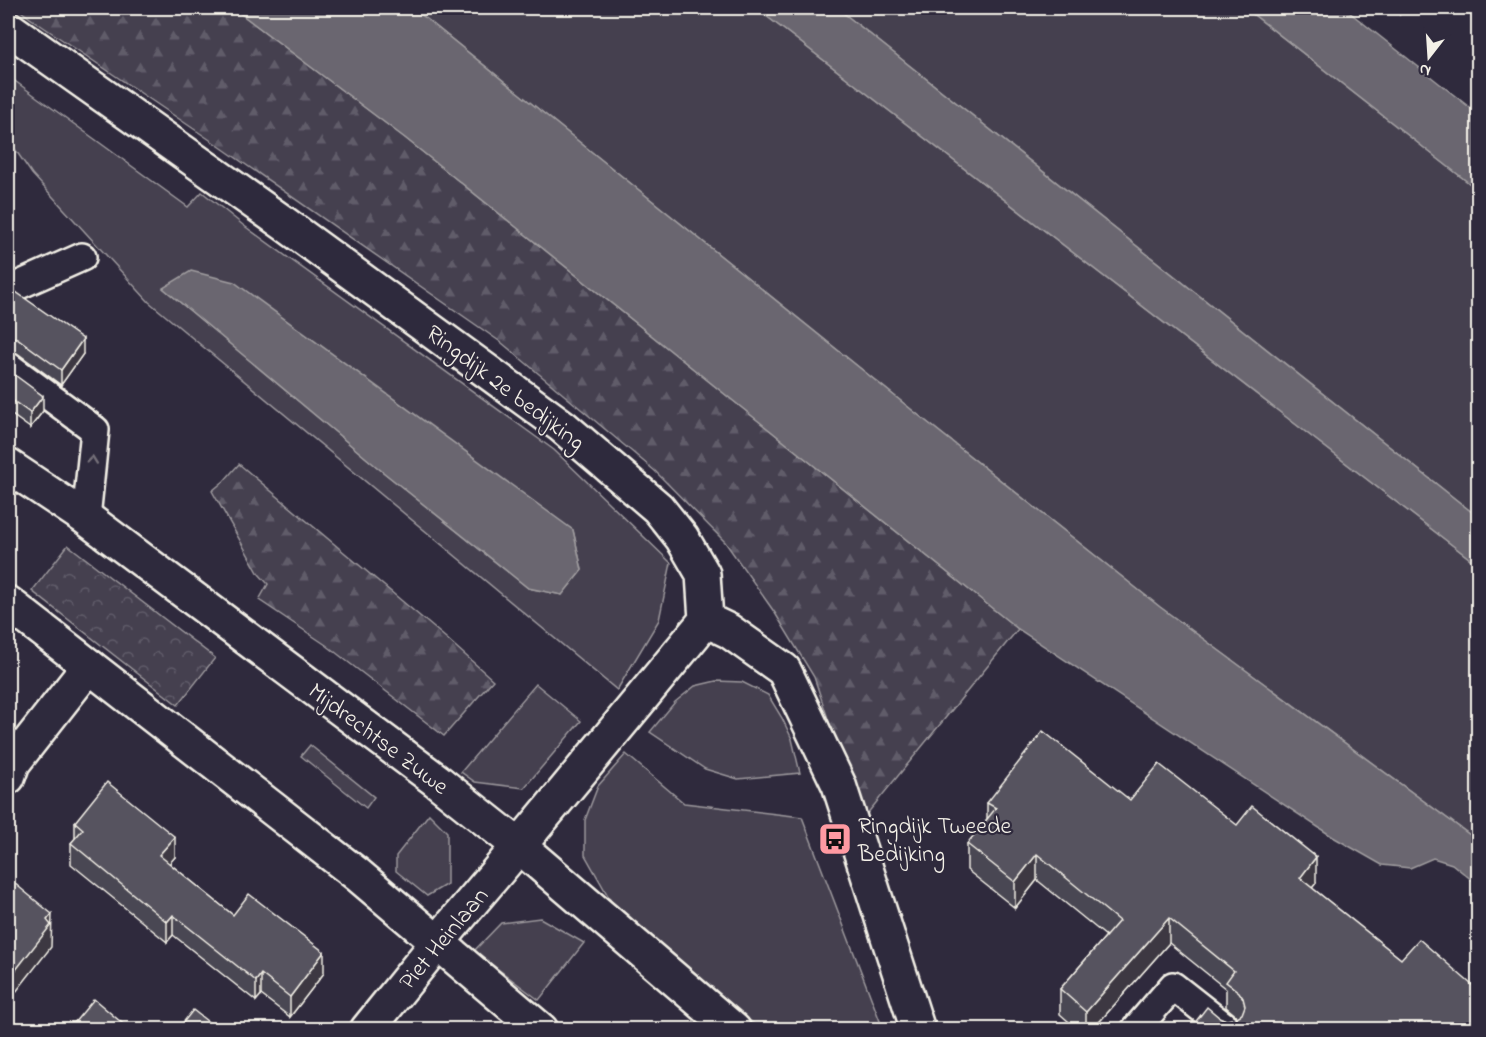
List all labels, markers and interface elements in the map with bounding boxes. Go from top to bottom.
north arrow [1399,27,1459,87]
text: N [1416,56,1434,82]
street label: Ringdijk 2e bedijking [417,317,592,461]
one-way arrow [85,456,98,465]
street label: Mijdrechtse Zuwe [300,675,455,805]
place label: Ringdijk Tweede Bedijking [857,810,1011,873]
bus stop icon: Ringdijk Tweede Bedijking [817,821,853,857]
street label: Piet Heinlaan [392,881,498,998]

